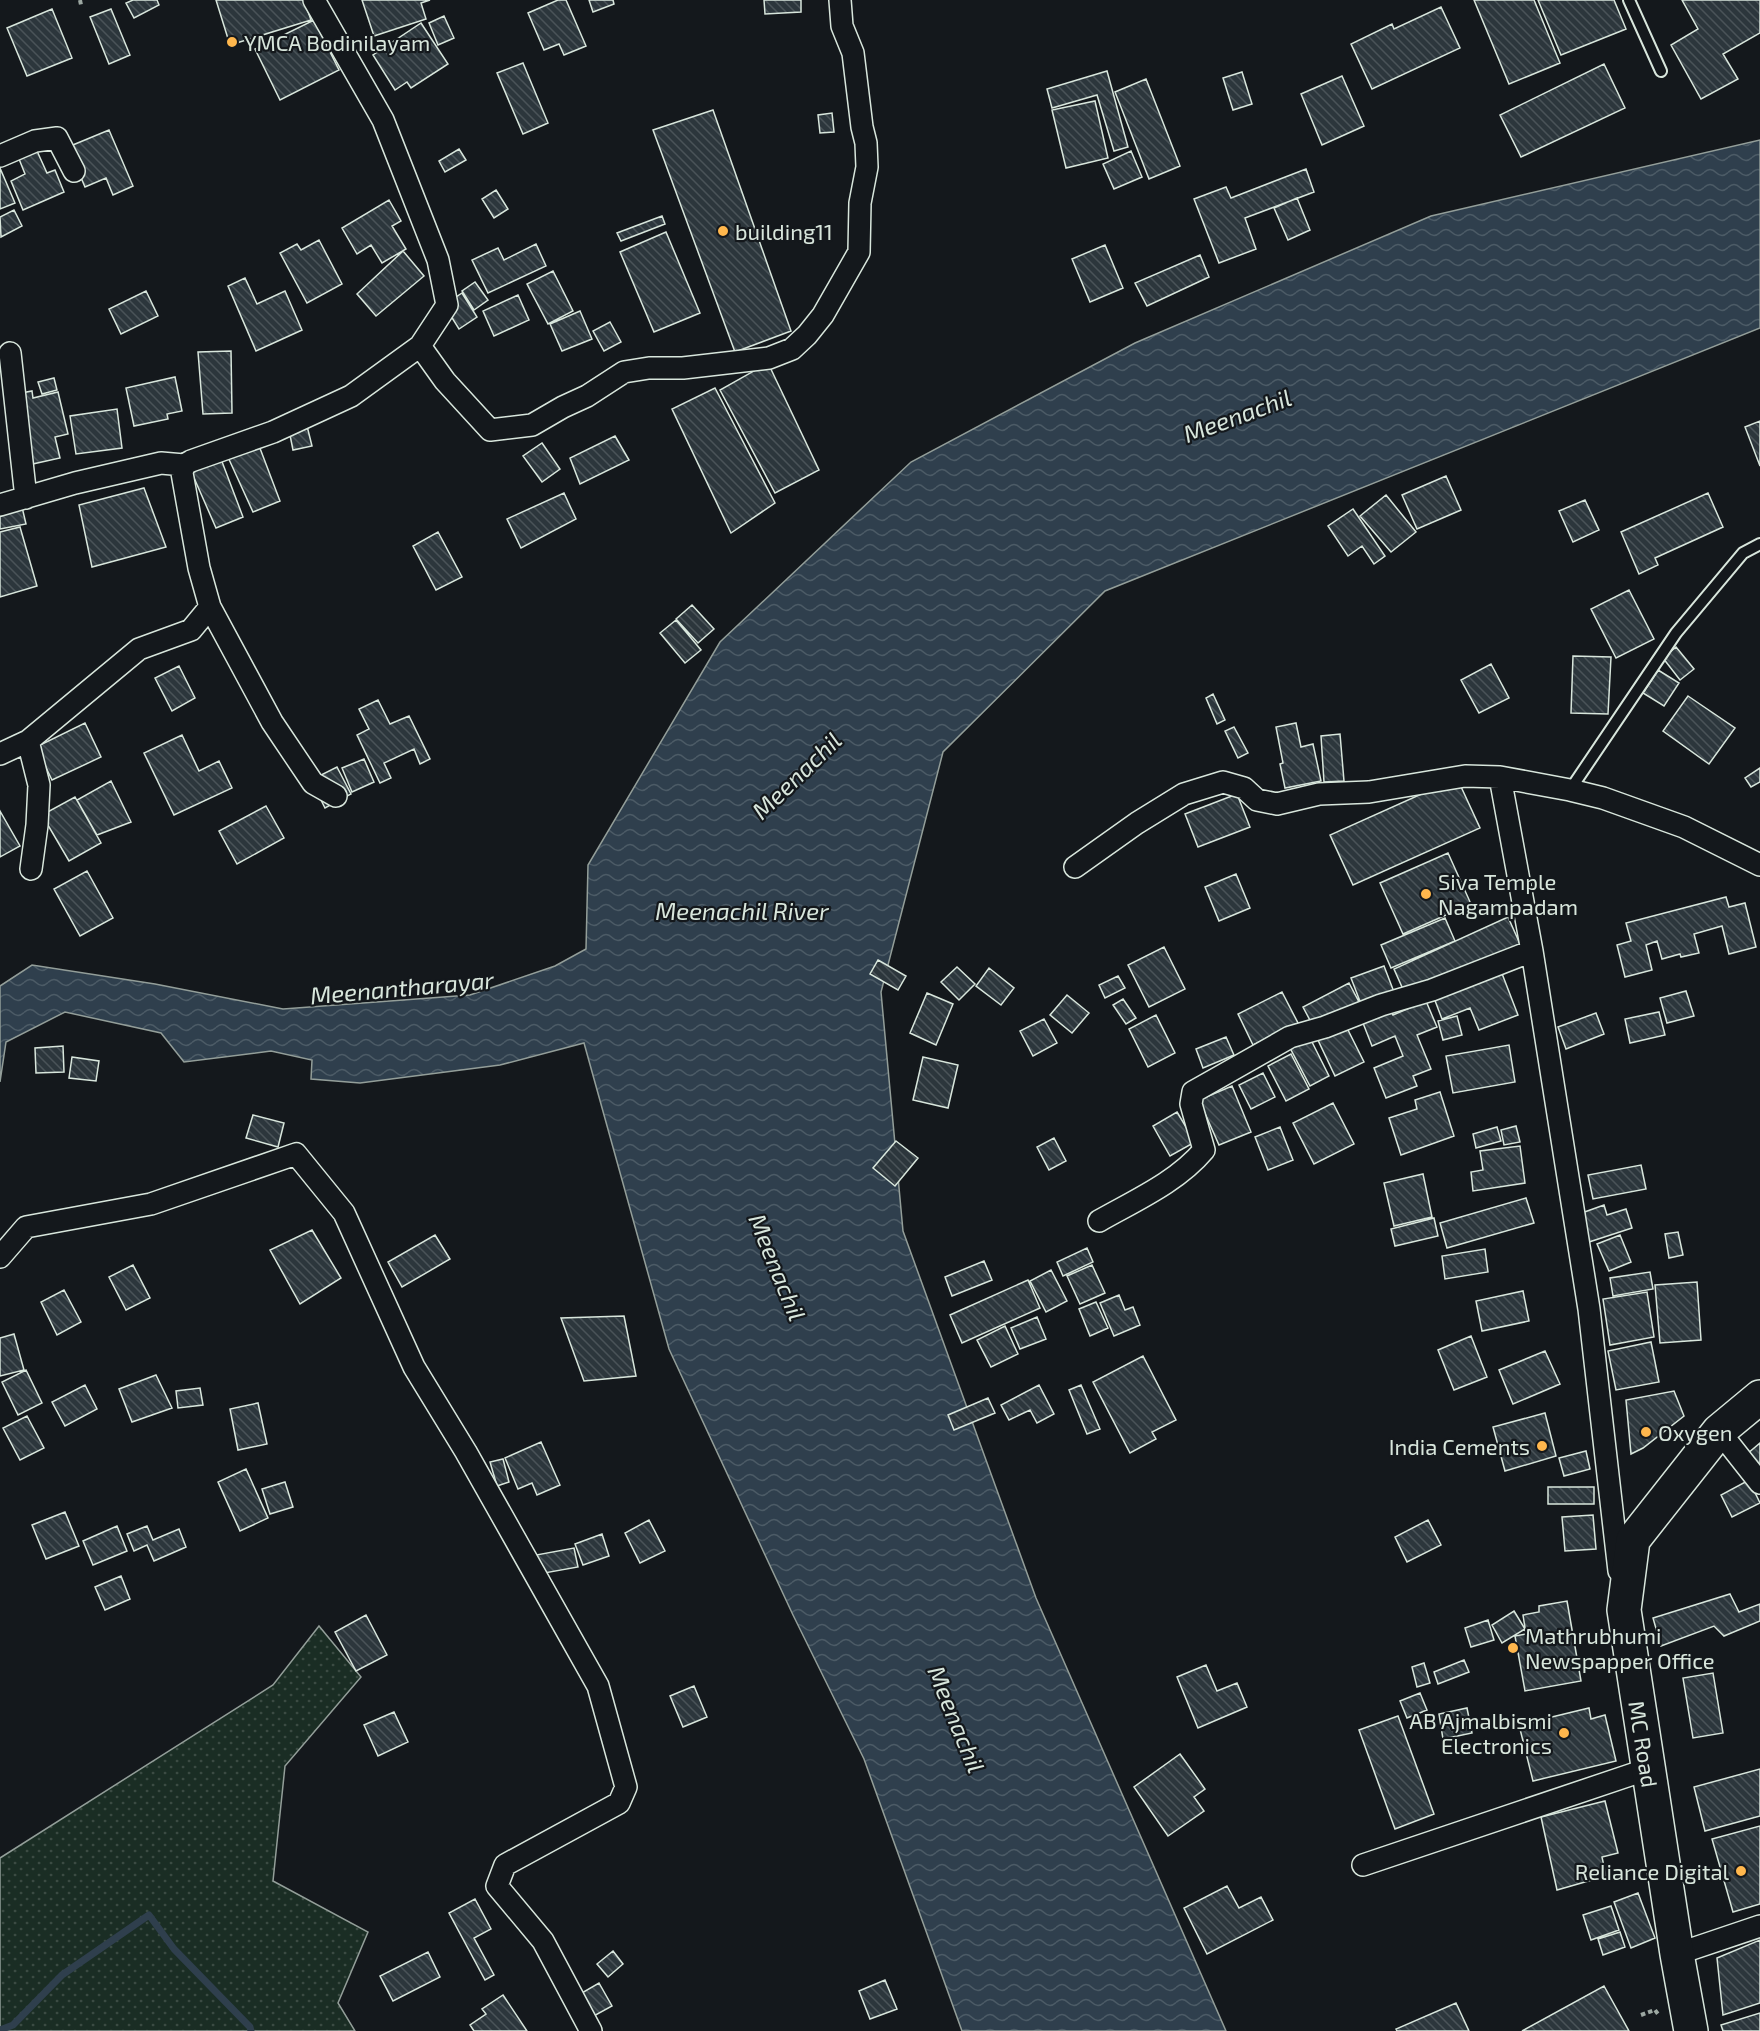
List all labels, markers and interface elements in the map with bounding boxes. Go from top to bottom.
place label: YMCA Bodinilayam [244,29,430,55]
marker: YMCA Bodinilayam [225,35,239,49]
place label: building11 [735,218,833,244]
marker: building11 [716,224,730,238]
water label: Meenachil [1179,382,1295,448]
water label: Meenachil [745,725,847,825]
place label: Siva Temple Nagampadam [1438,868,1578,919]
marker: Siva Temple Nagampadam [1419,887,1433,901]
water label: Meenachil River [655,896,829,925]
water label: Meenantharayar [309,964,495,1009]
water label: Meenachil [743,1209,813,1325]
place label: Oxygen [1658,1419,1733,1445]
marker: Oxygen [1639,1425,1653,1439]
place label: India Cements [1389,1433,1530,1459]
marker: India Cements [1535,1439,1549,1453]
place label: Mathrubhumi Newspapper Office [1525,1622,1715,1673]
marker: Mathrubhumi Newspapper Office [1506,1641,1520,1655]
water label: Meenachil [922,1661,992,1777]
street label: MC Road [1624,1699,1664,1789]
place label: AB Ajmalbismi Electronics [1409,1707,1552,1758]
marker: AB Ajmalbismi Electronics [1557,1726,1571,1740]
place label: Reliance Digital [1575,1858,1729,1884]
marker: Reliance Digital [1734,1864,1748,1878]

